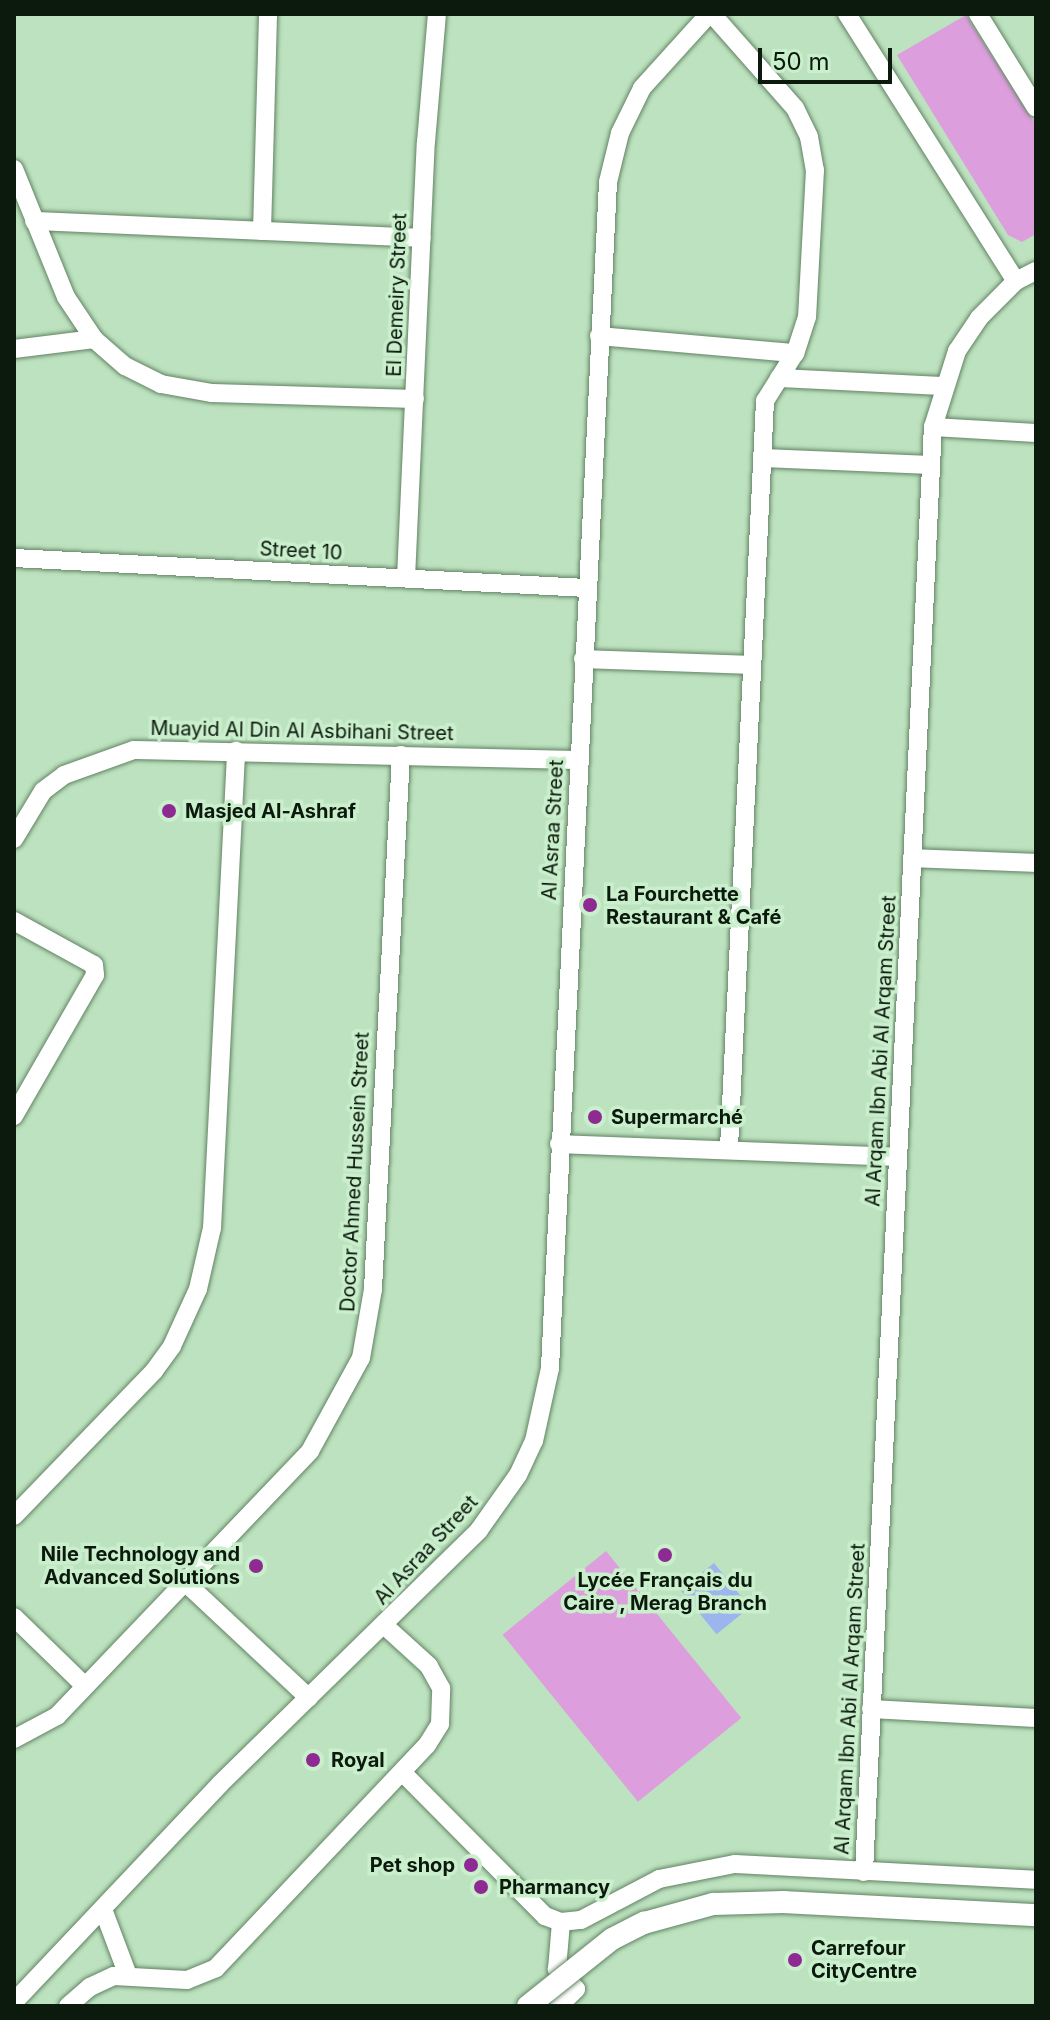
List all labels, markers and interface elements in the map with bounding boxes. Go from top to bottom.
scale bar [762,32,896,82]
text: 50 m [772,47,830,76]
street label: El Demeiry Street [382,213,412,377]
street label: Street 10 [259,537,343,565]
street label: Muayid Al Din Al Asbihani Street [150,716,454,746]
street label: Al Asraa Street [537,759,569,901]
place label: Masjed Al-Ashraf [185,799,356,823]
marker: Masjed Al-Ashraf [160,802,178,820]
place label: La Fourchette Restaurant & Café [606,882,782,929]
street label: Al Arqam Ibn Abi Al Arqam Street [861,895,901,1207]
marker: La Fourchette Restaurant & Café [581,896,599,914]
street label: Doctor Ahmed Hussein Street [336,1031,374,1313]
place label: Supermarché [611,1105,743,1129]
marker: Supermarché [586,1108,604,1126]
street label: Al Asraa Street [369,1490,483,1610]
place label: Nile Technology and Advanced Solutions [41,1542,240,1589]
street label: Al Arqam Ibn Abi Al Arqam Street [830,1543,870,1855]
marker: Lycée Français du Caire , Merag Branch [656,1546,674,1564]
marker: Nile Technology and Advanced Solutions [247,1557,265,1575]
place label: Lycée Français du Caire , Merag Branch [563,1568,767,1615]
place label: Royal [331,1748,385,1772]
marker: Royal [302,1749,324,1771]
place label: Pet shop [370,1853,455,1877]
marker: Pet shop [462,1856,480,1874]
place label: Pharmancy [499,1875,610,1899]
marker: Pharmancy [470,1876,492,1898]
place label: Carrefour CityCentre [811,1936,917,1983]
marker: Carrefour CityCentre [786,1951,804,1969]

